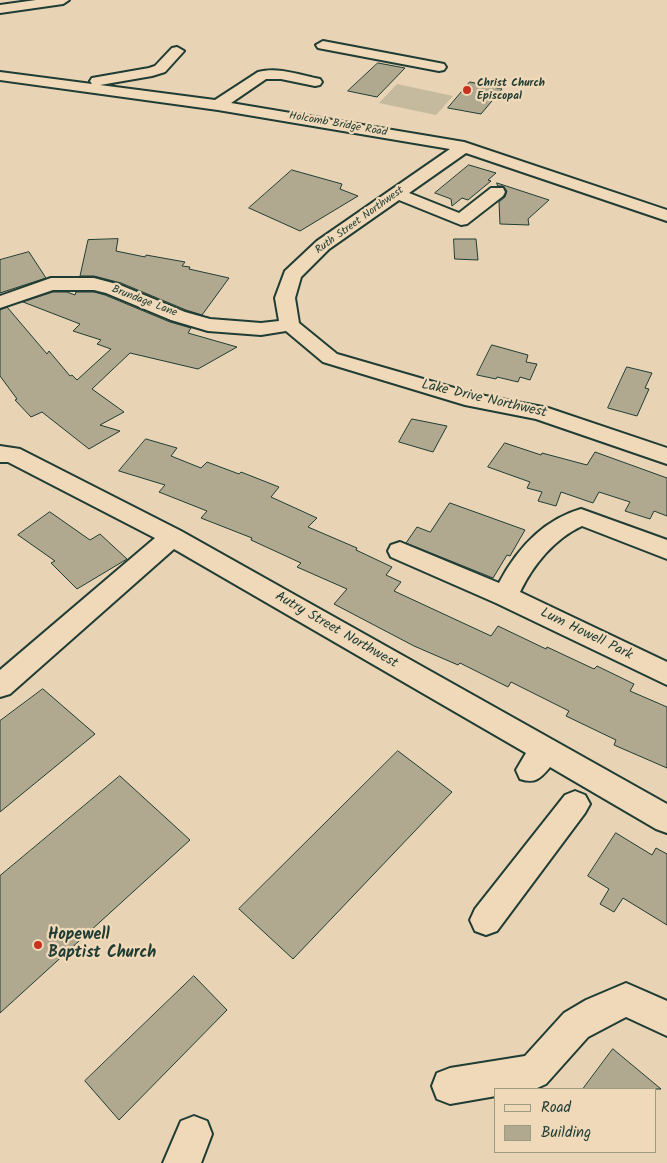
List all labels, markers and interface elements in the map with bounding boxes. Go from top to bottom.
place label: Christ Church Episcopal [477,77,545,103]
marker: Christ Church Episcopal [461,84,473,96]
street label: Holcomb Bridge Road [288,110,388,140]
street label: Ruth Street Northwest [313,184,407,258]
street label: Brundage Lane [109,283,179,321]
street label: Lake Drive Northwest [420,377,548,423]
street label: Autry Street Northwest [272,589,400,673]
street label: Lum Howell Park [537,605,635,665]
place label: Hopewell Baptist Church [48,926,156,964]
marker: Hopewell Baptist Church [32,939,44,951]
legend [494,1088,657,1153]
text: Road [541,1096,571,1120]
text: Building [541,1121,591,1145]

